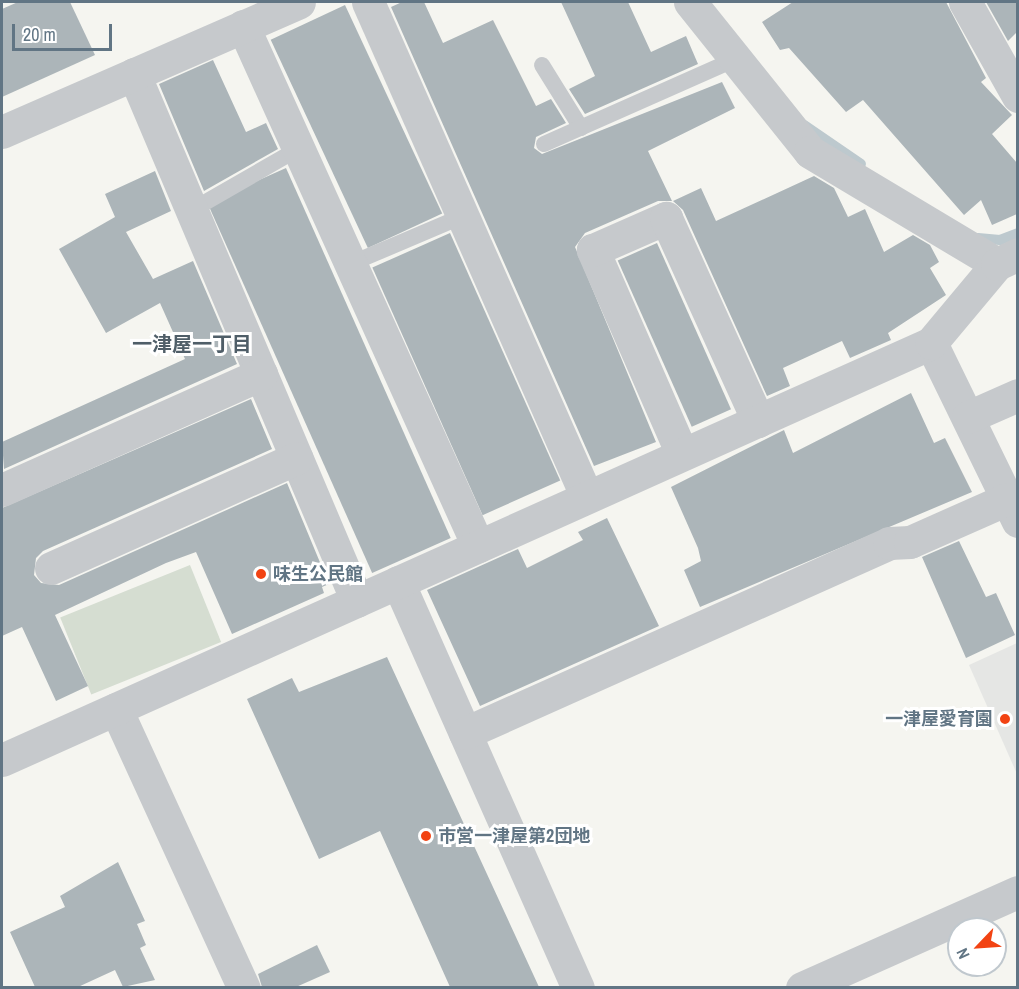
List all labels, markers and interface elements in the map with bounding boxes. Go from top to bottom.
scale bar [15,12,116,50]
text: 20 m [23,22,56,47]
district label: 一津屋一丁目 [132,331,252,355]
place label: 味生公民館 [273,563,363,585]
marker: 味生公民館 [254,567,268,581]
place label: 一津屋愛育園 [885,708,993,730]
marker: 一津屋愛育園 [998,712,1012,726]
place label: 市営一津屋第2団地 [438,825,590,847]
marker: 市営一津屋第2団地 [419,829,433,843]
north arrow [947,917,1007,977]
text: N [951,945,974,963]

